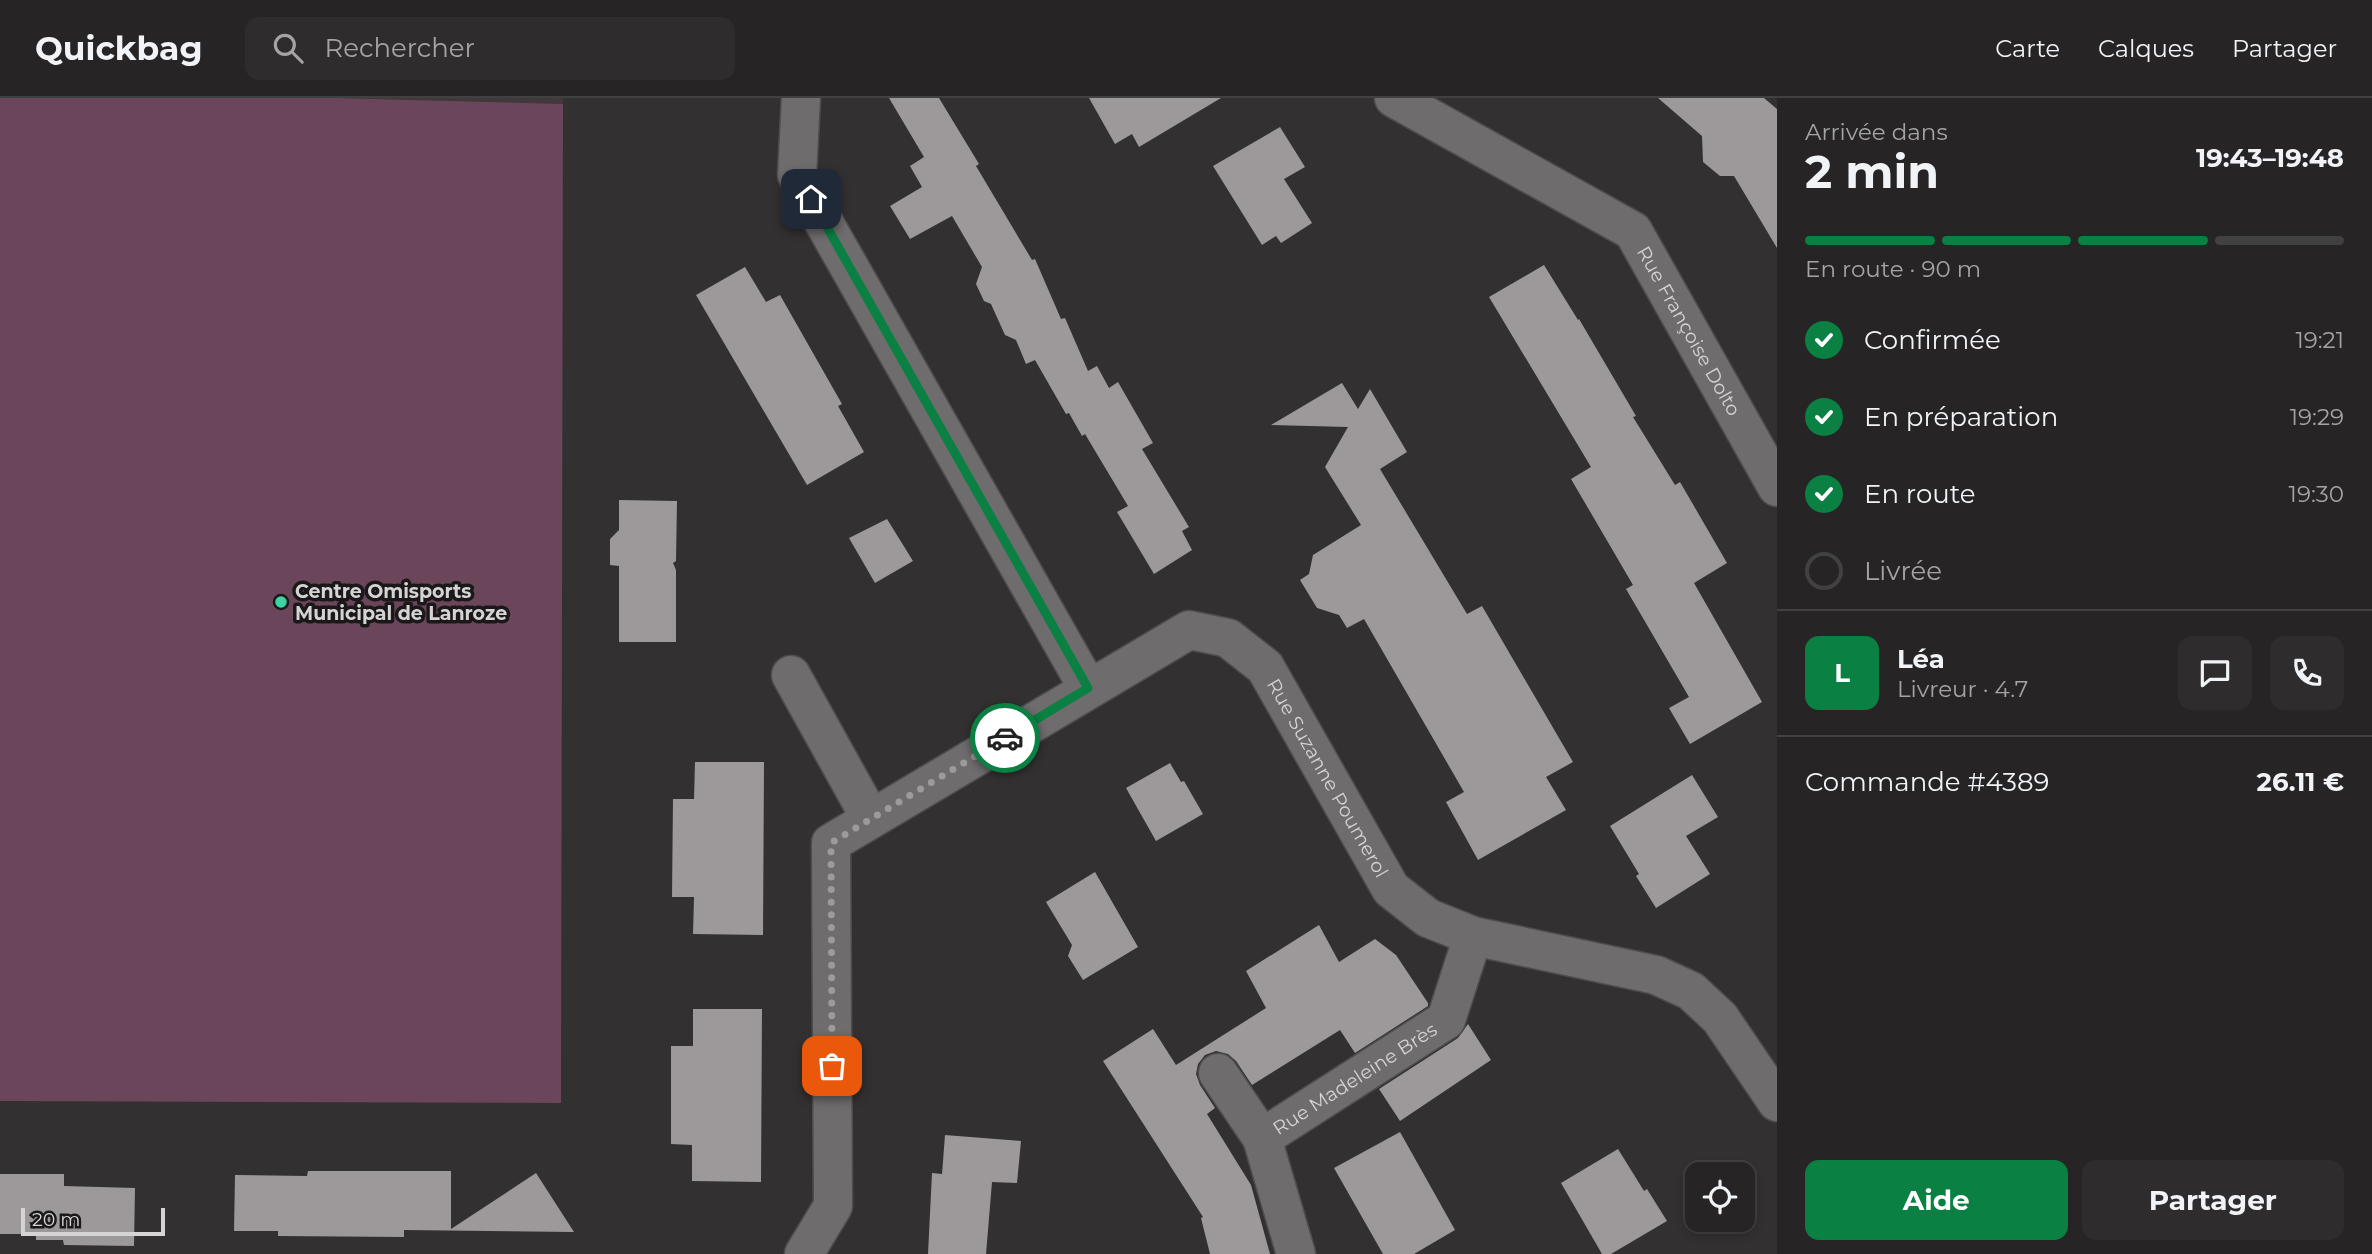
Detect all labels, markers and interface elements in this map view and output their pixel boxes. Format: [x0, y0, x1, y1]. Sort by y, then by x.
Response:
search box [245, 17, 735, 80]
text: Quickbag [35, 28, 203, 68]
icon: search [269, 29, 307, 67]
text: Rechercher [325, 32, 475, 64]
text: Carte [1995, 34, 2060, 63]
text: Calques [2098, 34, 2194, 63]
text: Partager [2232, 34, 2337, 63]
text: Arrivée dans [1805, 118, 1948, 146]
text: 19:43–19:48 [2196, 142, 2344, 174]
text: 2 min [1805, 143, 1939, 200]
pin [781, 169, 841, 229]
icon: home [792, 180, 830, 218]
street label: Rue Françoise Dolto [1632, 242, 1746, 420]
text: En route · 90 m [1805, 255, 1981, 283]
icon: check [1805, 321, 1843, 359]
text: Confirmée [1864, 324, 2001, 356]
text: 19:21 [2295, 326, 2344, 354]
icon: check [1805, 398, 1843, 436]
text: En préparation [1864, 401, 2058, 433]
text: 19:29 [2290, 403, 2344, 431]
icon: check [1805, 475, 1843, 513]
text: En route [1864, 478, 1975, 510]
text: 19:30 [2289, 480, 2344, 508]
text: Livrée [1864, 555, 1942, 587]
place label: Centre Omisports Municipal de Lanroze [295, 580, 507, 625]
marker: Centre Omisports Municipal de Lanroze [273, 594, 289, 610]
button: chat [2178, 636, 2252, 710]
button: phone [2270, 636, 2344, 710]
text: Léa [1897, 643, 1945, 675]
text: L [1834, 657, 1850, 689]
street label: Rue Suzanne Poumerol [1262, 674, 1393, 881]
text: Livreur · 4.7 [1897, 675, 2028, 703]
courier [970, 703, 1040, 773]
icon: car [986, 719, 1024, 757]
text: Commande #4389 [1805, 766, 2049, 798]
text: 26.11 € [2257, 766, 2344, 798]
street label: Rue Madeleine Brès [1268, 1018, 1441, 1140]
pin [802, 1036, 862, 1096]
icon: bag [813, 1047, 851, 1085]
button: Aide [1805, 1160, 2068, 1240]
button: Partager [2082, 1160, 2344, 1240]
map controls [1685, 1162, 1755, 1232]
button: locate [1685, 1162, 1755, 1232]
scale bar [21, 1205, 164, 1237]
text: 20 m [32, 1208, 80, 1231]

